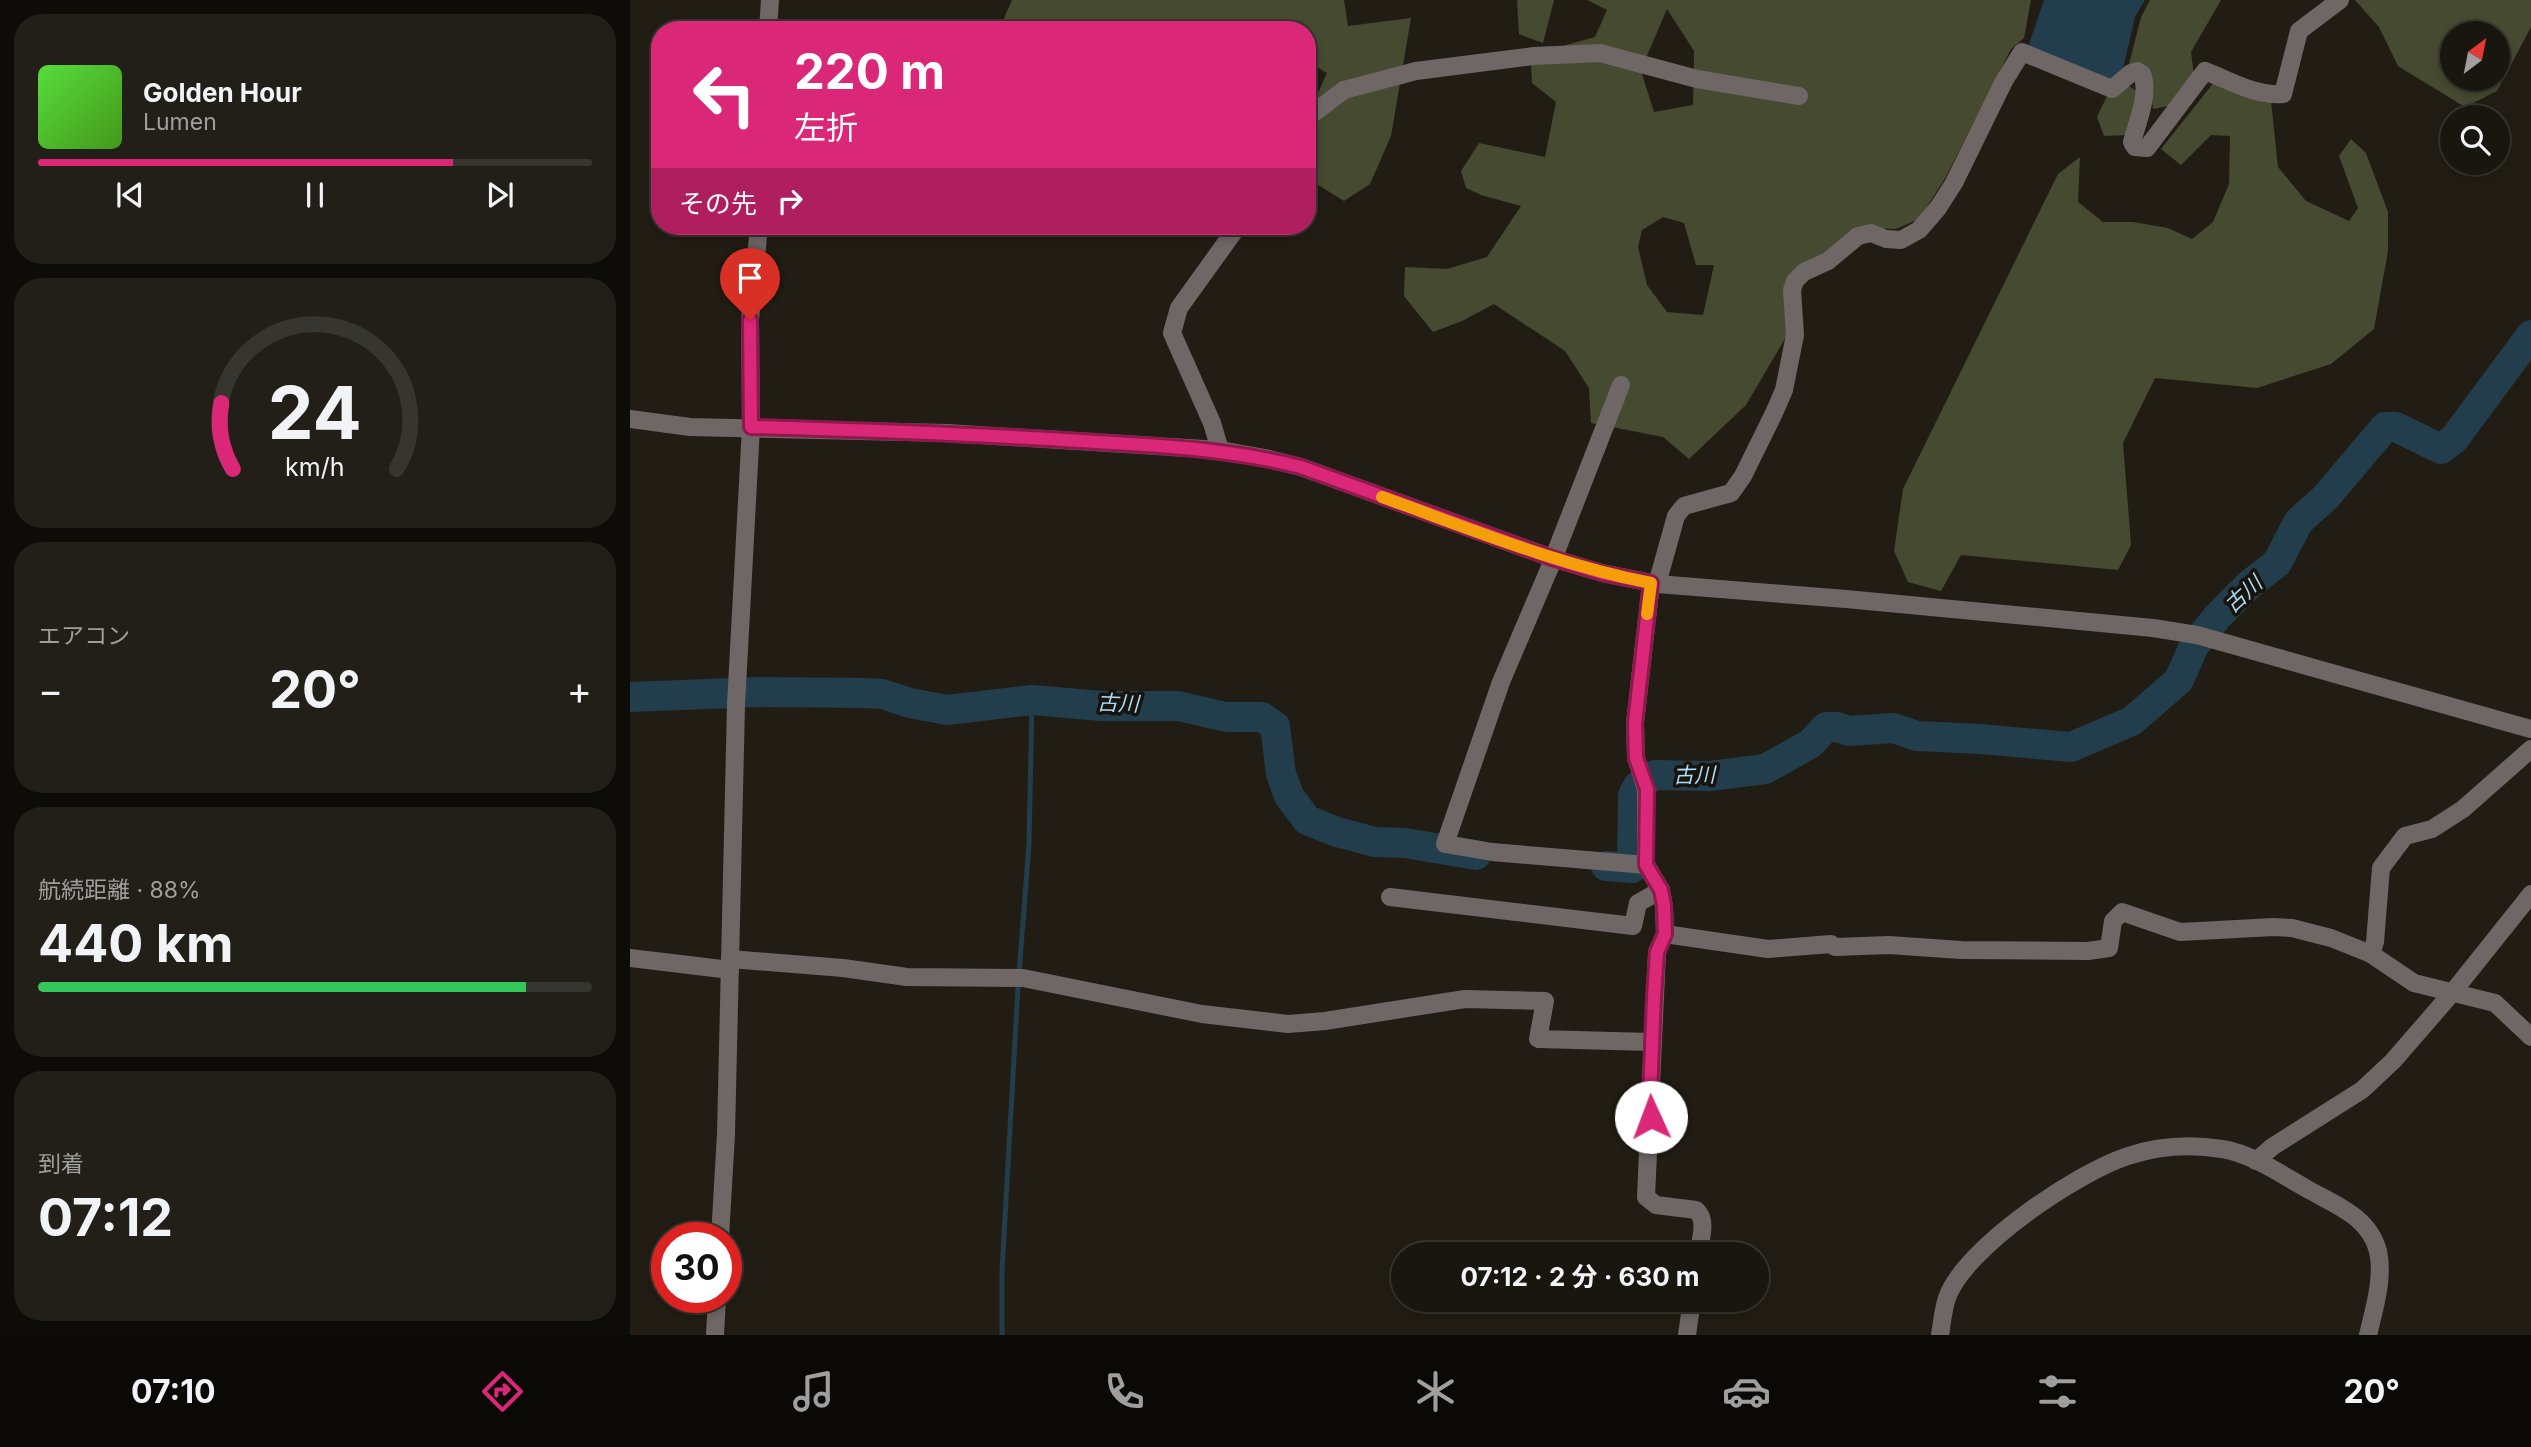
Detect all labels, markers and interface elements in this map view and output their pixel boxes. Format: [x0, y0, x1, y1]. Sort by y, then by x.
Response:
north arrow [2440, 21, 2510, 91]
map controls [2440, 21, 2510, 175]
text: 220 m [794, 42, 945, 101]
icon: left [679, 49, 770, 140]
text: Golden Hour [143, 77, 302, 108]
button: search [2440, 105, 2510, 175]
text: Lumen [143, 108, 217, 136]
text: 左折 [794, 108, 858, 147]
icon: previous [111, 176, 149, 214]
icon: pause [296, 176, 334, 214]
icon: next [481, 176, 519, 214]
icon: right [771, 182, 809, 220]
text: その先 [679, 188, 757, 219]
pin [720, 248, 780, 320]
icon: arrive [731, 259, 769, 297]
text: 24 [268, 369, 362, 458]
text: km/h [285, 452, 345, 482]
water label: 古川 [2219, 569, 2268, 617]
text: エアコン [38, 622, 130, 650]
text: 20° [269, 658, 361, 721]
text: − [38, 667, 63, 713]
text: + [567, 667, 592, 713]
water label: 古川 [1097, 690, 1141, 716]
water label: 古川 [1673, 762, 1717, 788]
text: 航続距離 · 88% [38, 876, 201, 904]
text: 440 km [38, 912, 233, 975]
position arrow [1614, 1080, 1688, 1154]
text: 到着 [38, 1150, 84, 1178]
text: 07:12 [38, 1186, 173, 1249]
speed limit sign: 30 [651, 1222, 742, 1313]
text: 07:12 · 2 分 · 630 m [1460, 1261, 1700, 1292]
icon: directions [478, 1367, 527, 1416]
icon: music [789, 1367, 838, 1416]
icon: phone [1100, 1367, 1149, 1416]
icon: climate [1411, 1367, 1460, 1416]
icon: car [1722, 1367, 1771, 1416]
icon: filters [2033, 1367, 2082, 1416]
text: 07:10 [131, 1372, 216, 1411]
text: 20° [2344, 1372, 2400, 1411]

